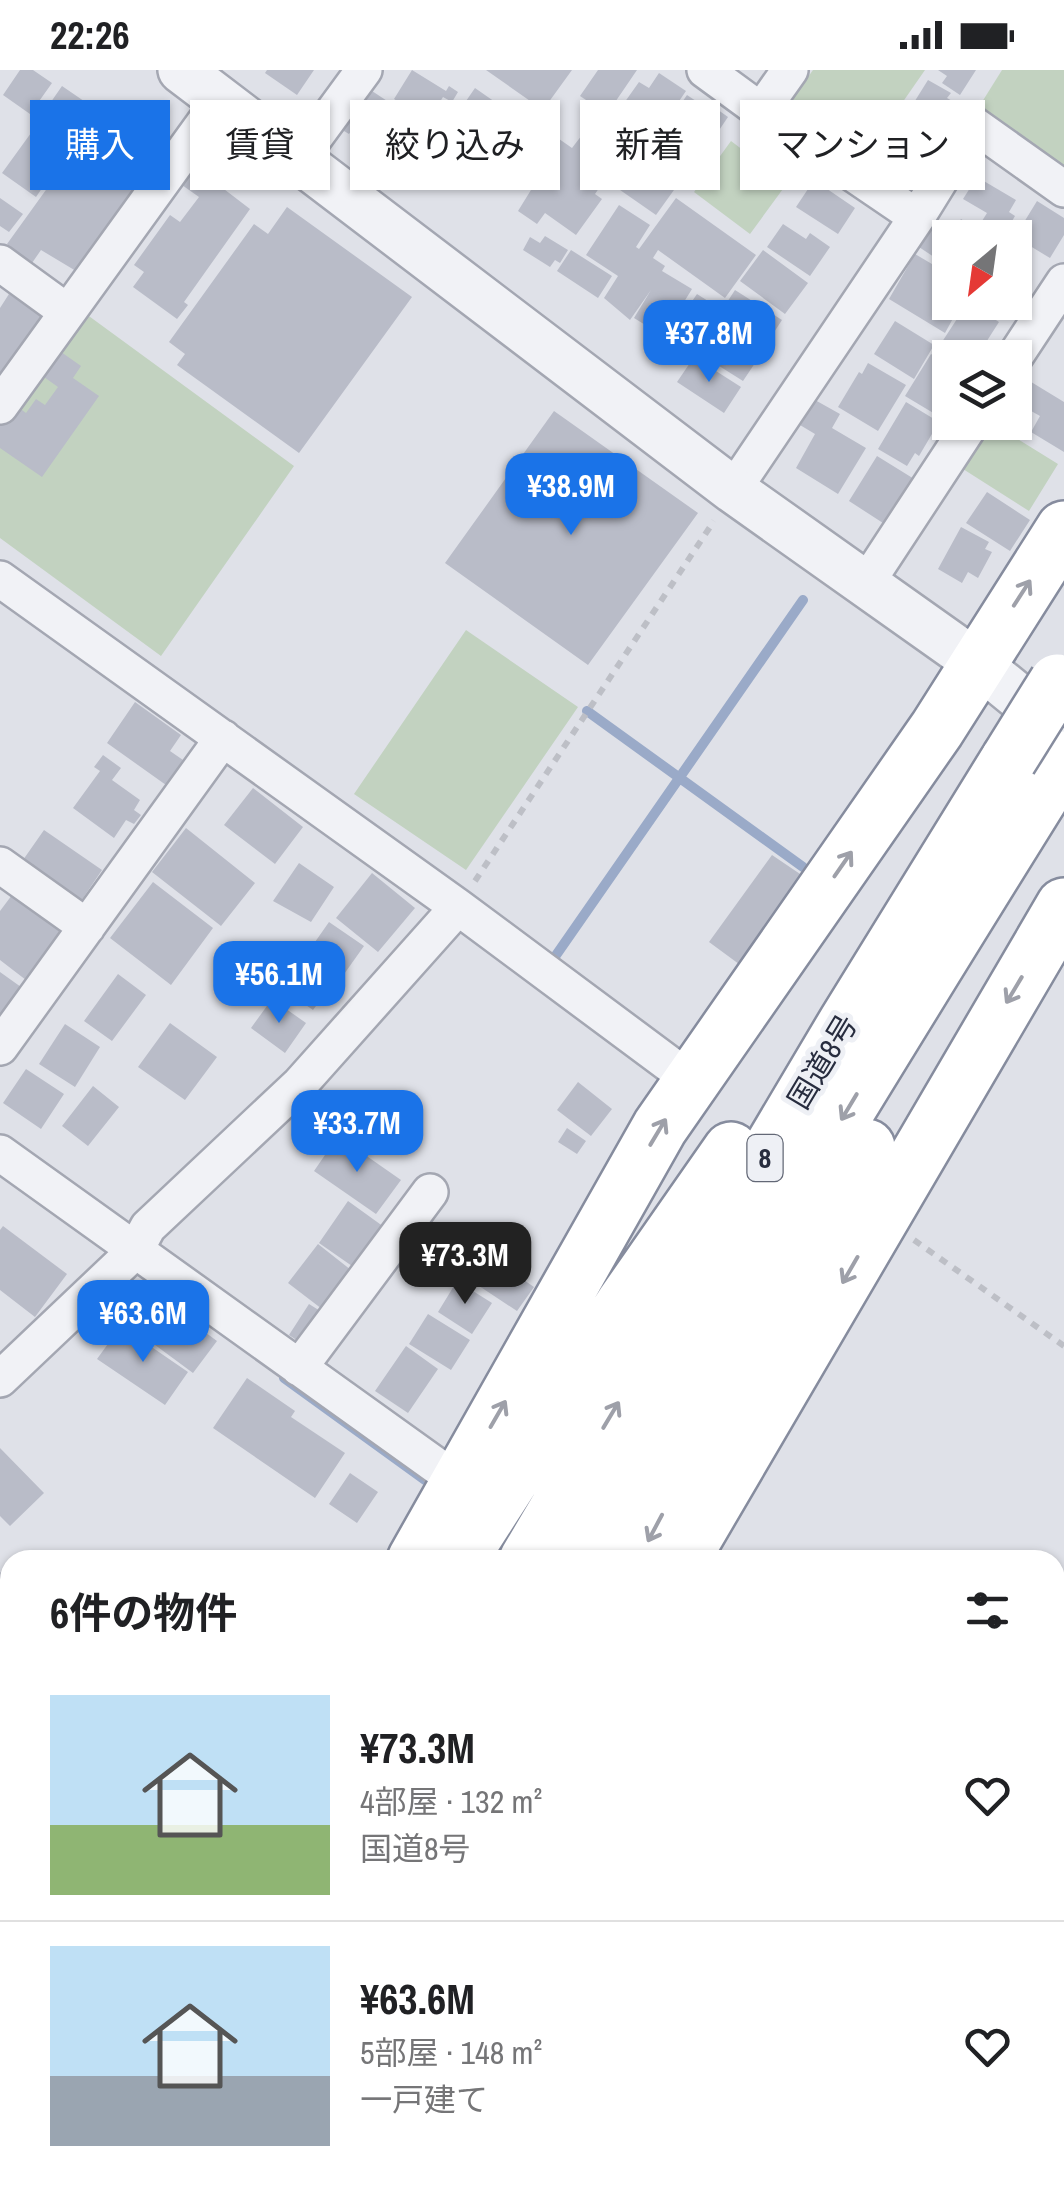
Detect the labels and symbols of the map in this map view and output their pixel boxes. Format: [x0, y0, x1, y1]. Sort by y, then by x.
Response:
north arrow [932, 220, 1032, 320]
pin: ¥37.8M [628, 300, 790, 385]
pin: ¥38.9M [490, 453, 652, 538]
one-way arrow [1011, 580, 1032, 608]
one-way arrow [832, 851, 853, 879]
pin: ¥56.1M [198, 941, 360, 1026]
one-way arrow [1004, 975, 1024, 1004]
street label: 国道8号 [778, 1007, 866, 1116]
pin: ¥33.7M [276, 1090, 438, 1175]
one-way arrow [839, 1092, 859, 1121]
one-way arrow [648, 1118, 668, 1147]
road number: 8 [748, 1135, 782, 1181]
pin: ¥73.3M [384, 1222, 546, 1307]
one-way arrow [840, 1256, 860, 1284]
pin: ¥63.6M [62, 1280, 224, 1365]
one-way arrow [488, 1400, 508, 1429]
one-way arrow [601, 1401, 621, 1430]
one-way arrow [645, 1513, 664, 1543]

